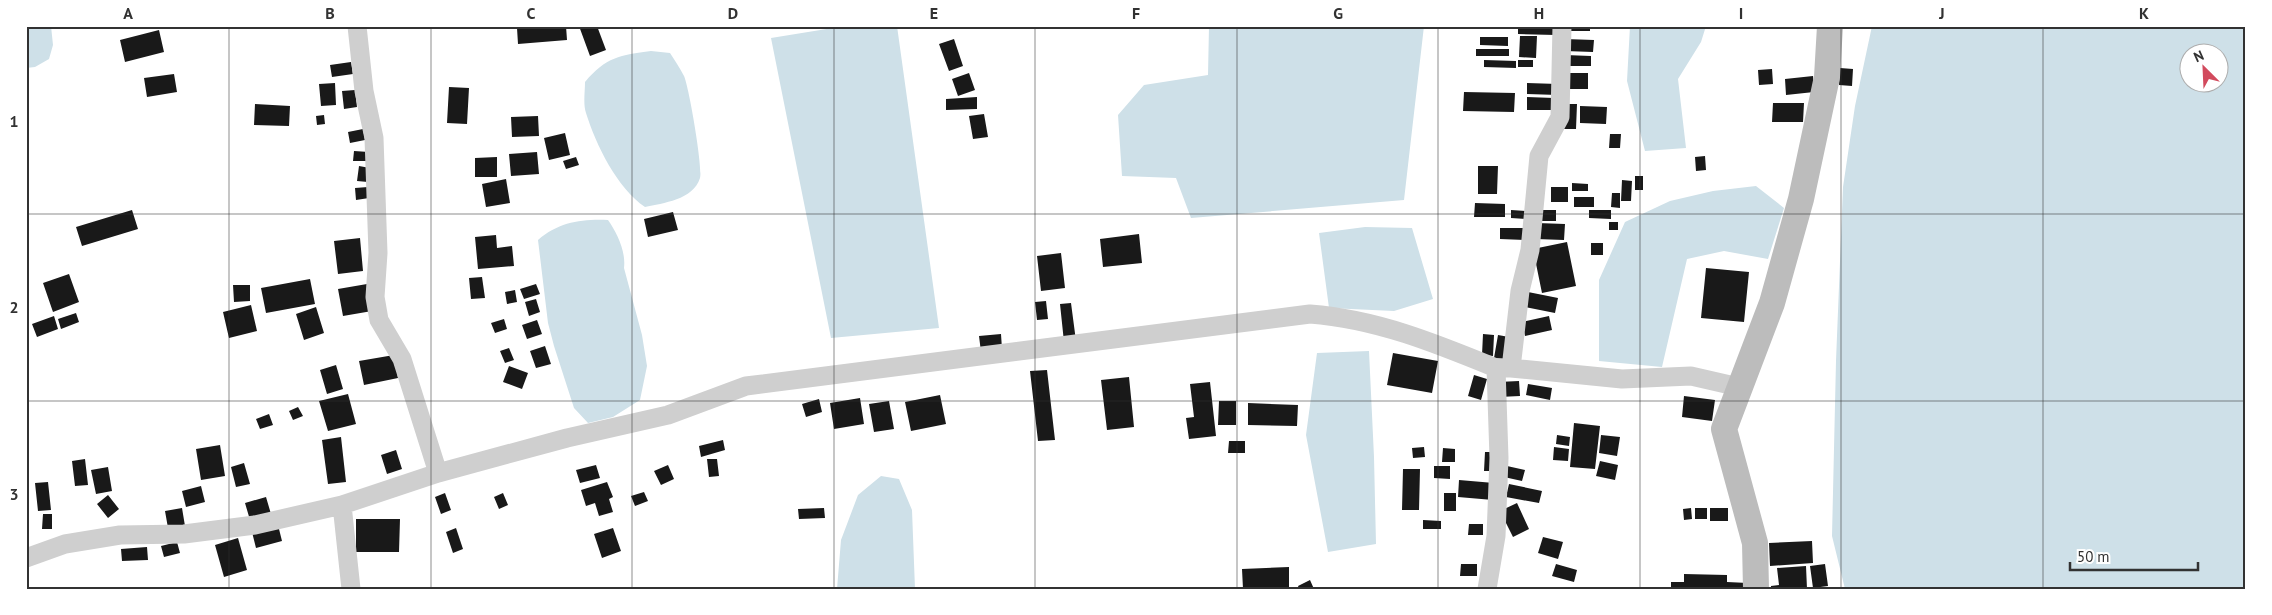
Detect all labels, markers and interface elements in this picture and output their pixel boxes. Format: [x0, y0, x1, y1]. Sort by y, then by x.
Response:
text: A [123, 3, 133, 23]
text: B [325, 3, 335, 23]
text: C [527, 3, 536, 23]
text: D [728, 3, 738, 23]
text: E [930, 3, 938, 23]
text: F [1132, 3, 1140, 23]
text: G [1333, 3, 1343, 23]
text: H [1534, 3, 1544, 23]
text: I [1739, 3, 1743, 23]
text: J [1938, 3, 1945, 23]
text: K [2139, 3, 2149, 23]
north arrow [2180, 42, 2230, 92]
text: N [2191, 46, 2207, 66]
text: 1 [9, 111, 19, 131]
text: 2 [9, 297, 19, 317]
text: 3 [9, 484, 19, 504]
scale bar [2070, 540, 2197, 572]
text: 50 m [2077, 547, 2110, 566]

